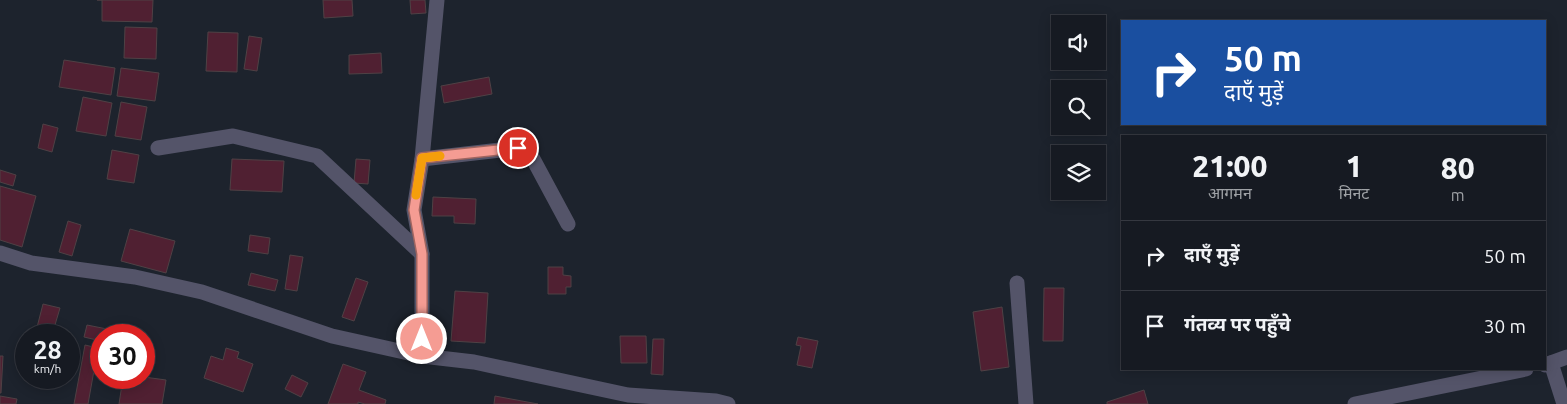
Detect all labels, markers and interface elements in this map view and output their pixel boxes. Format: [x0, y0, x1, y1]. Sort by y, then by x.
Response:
map controls [1051, 15, 1106, 200]
button: sound [1051, 15, 1106, 70]
text: 50 m [1224, 38, 1302, 78]
icon: right [1141, 40, 1206, 105]
text: दाएँ मुड़ें [1224, 79, 1284, 104]
button: search [1051, 80, 1106, 135]
pin [497, 127, 539, 169]
icon: arrive [504, 134, 532, 162]
button: layers [1051, 145, 1106, 200]
text: 21:00 [1192, 149, 1267, 183]
text: 1 [1346, 149, 1363, 183]
text: 80 [1441, 151, 1475, 185]
text: आगमन [1208, 184, 1252, 202]
text: मिनट [1339, 184, 1369, 202]
text: m [1451, 186, 1465, 204]
icon: right [1141, 242, 1169, 270]
text: दाएँ मुड़ें [1184, 243, 1240, 265]
text: 50 m [1484, 245, 1526, 267]
position arrow [395, 312, 447, 364]
icon: arrive [1141, 312, 1169, 340]
text: गंतव्य पर पहुँचे [1184, 313, 1291, 335]
text: 30 m [1484, 315, 1526, 337]
speed limit sign: 30 [90, 324, 155, 389]
text: 28 [33, 336, 62, 364]
text: km/h [34, 362, 61, 375]

